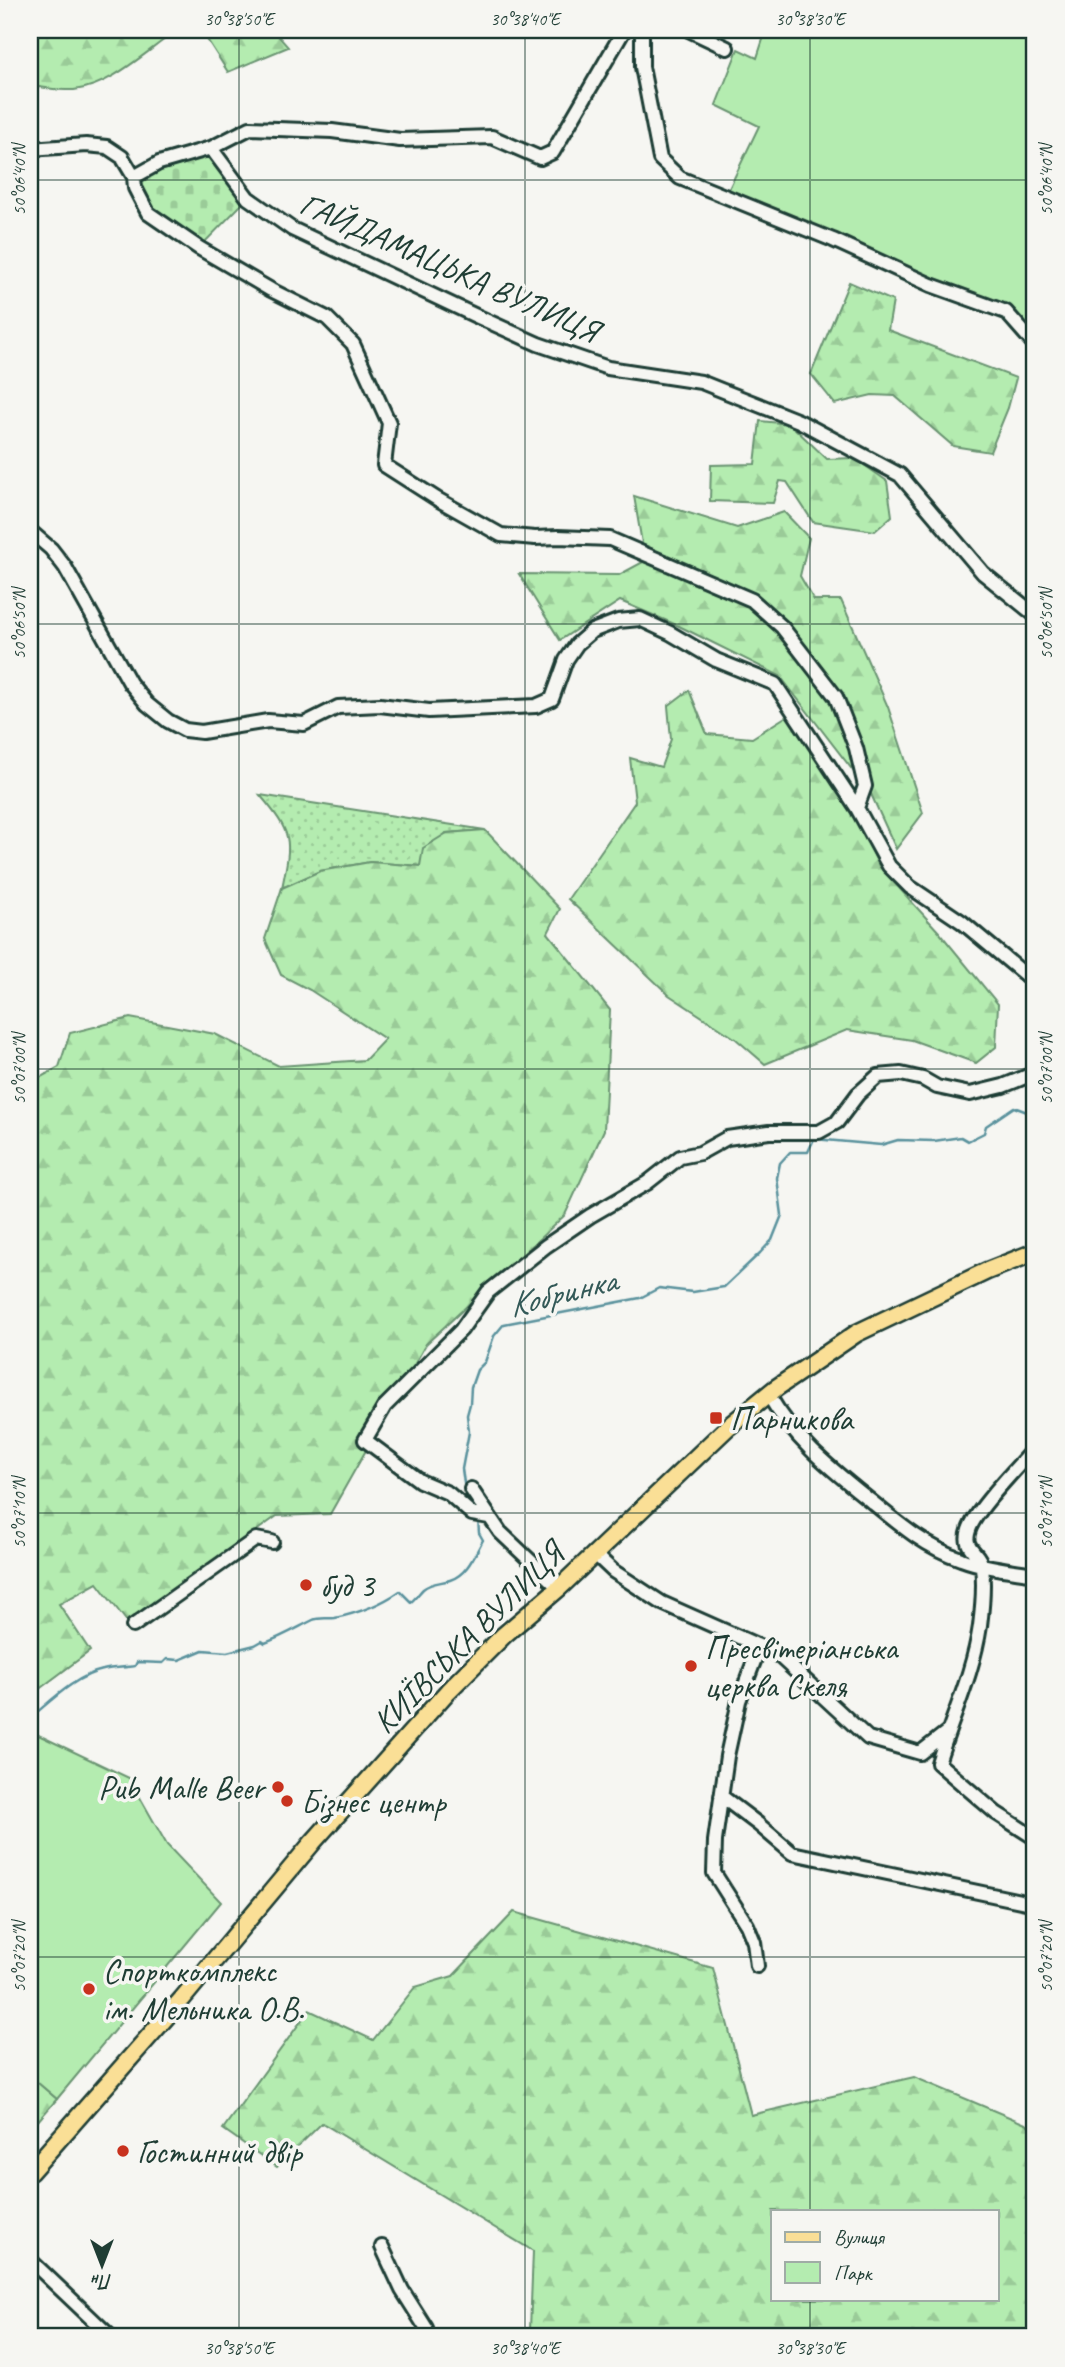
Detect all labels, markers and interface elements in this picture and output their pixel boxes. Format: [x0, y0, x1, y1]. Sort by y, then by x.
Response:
text: 30°38'50"E [204, 8, 276, 30]
text: 30°38'40"E [490, 8, 562, 30]
text: 30°38'30"E [775, 8, 847, 30]
text: 50°06'40"N [8, 141, 30, 215]
text: 50°06'40"N [1035, 141, 1057, 215]
street label: ГАЙДАМАЦЬКА ВУЛИЦЯ [294, 182, 609, 353]
text: 50°06'50"N [8, 585, 30, 659]
text: 50°06'50"N [1035, 585, 1057, 659]
text: 50°07'00"N [8, 1030, 30, 1104]
text: 50°07'00"N [1035, 1030, 1057, 1104]
water label: Кобринка [504, 1257, 624, 1328]
place label: Парникова [730, 1398, 855, 1440]
marker: Парникова [708, 1410, 724, 1426]
text: 50°07'10"N [8, 1474, 30, 1548]
text: 50°07'10"N [1035, 1474, 1057, 1548]
street label: КИЇВСЬКА ВУЛИЦЯ [363, 1530, 576, 1742]
place label: буд 3 [320, 1565, 376, 1607]
marker: буд 3 [298, 1577, 314, 1593]
place label: Пресвітеріанська церква Скеля [705, 1627, 899, 1707]
marker: Пресвітеріанська церква Скеля [683, 1658, 699, 1674]
place label: Pub Malle Beer [98, 1767, 267, 1809]
marker: Pub Malle Beer [270, 1779, 286, 1795]
place label: Бізнес центр [301, 1781, 447, 1823]
marker: Бізнес центр [279, 1793, 295, 1809]
text: 50°07'20"N [8, 1918, 30, 1992]
text: 50°07'20"N [1035, 1918, 1057, 1992]
place label: Спорткомплекс ім. Мельника О.В. [103, 1950, 304, 2030]
marker: Спорткомплекс ім. Мельника О.В. [81, 1981, 97, 1997]
place label: Гостинний двір [137, 2131, 303, 2173]
marker: Гостинний двір [115, 2143, 131, 2159]
legend [771, 2210, 998, 2300]
text: Вулиця [834, 2224, 885, 2250]
north arrow [66, 2230, 136, 2300]
text: Парк [834, 2260, 874, 2286]
text: Пн [90, 2269, 112, 2293]
text: 30°38'50"E [204, 2337, 276, 2359]
text: 30°38'40"E [490, 2337, 562, 2359]
text: 30°38'30"E [775, 2337, 847, 2359]

